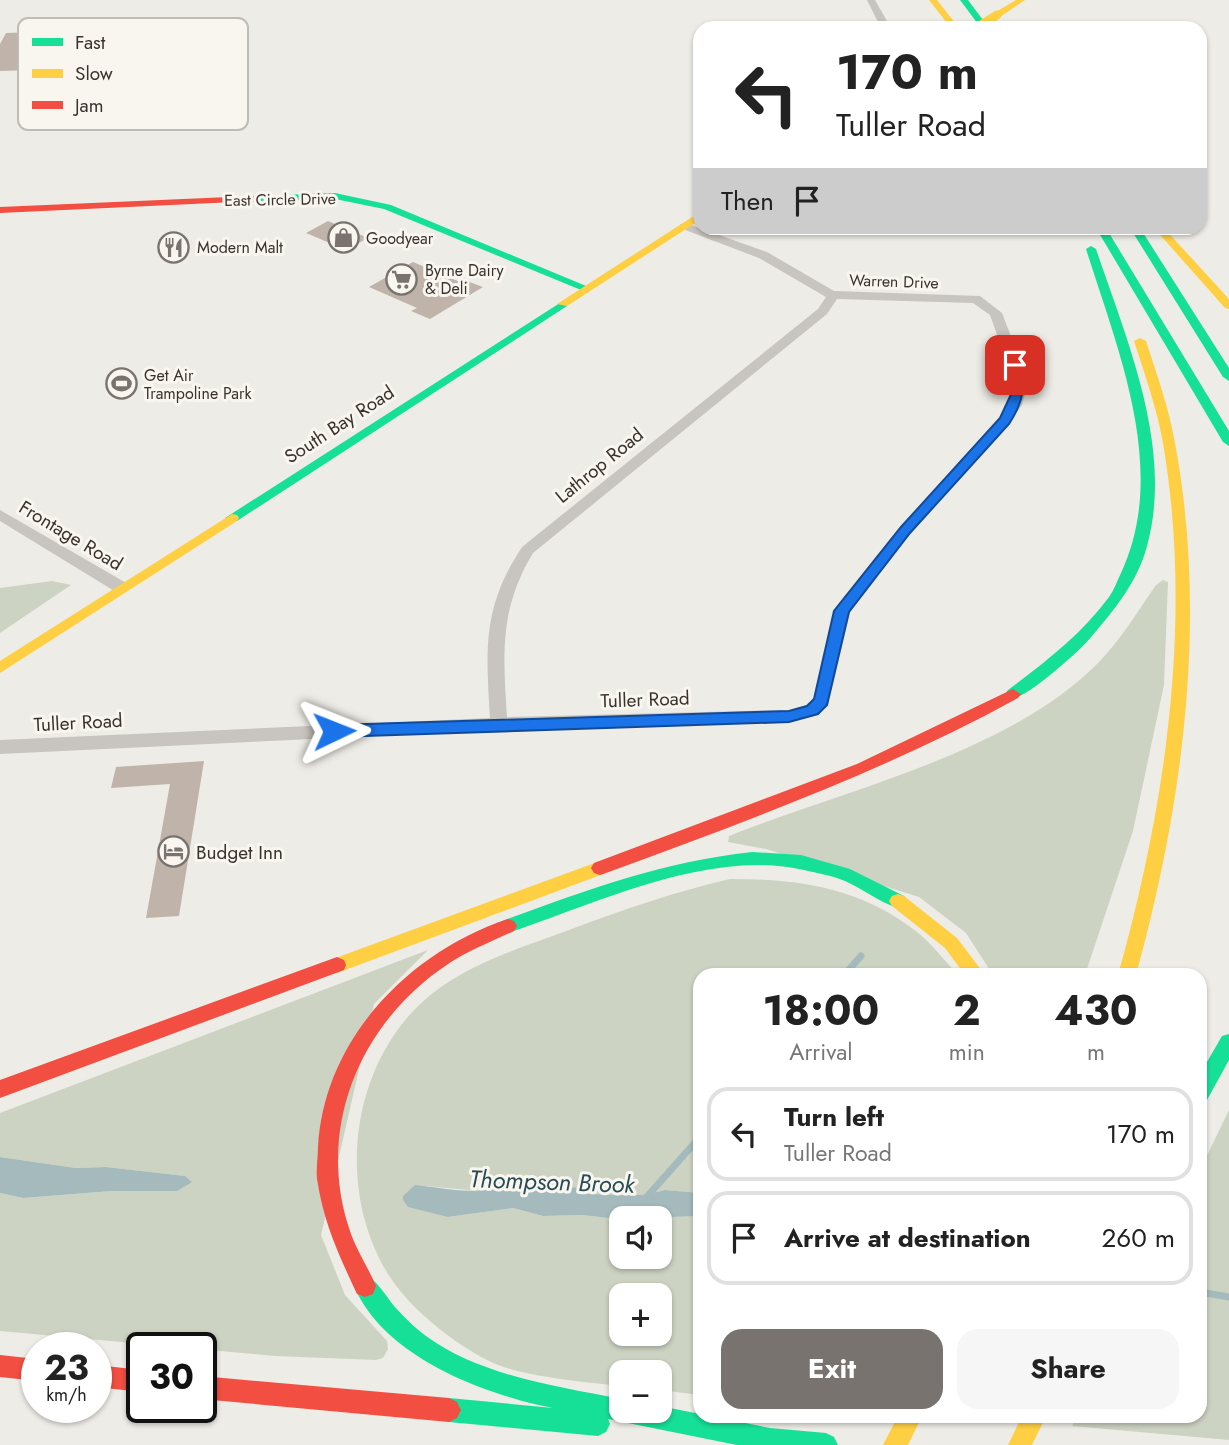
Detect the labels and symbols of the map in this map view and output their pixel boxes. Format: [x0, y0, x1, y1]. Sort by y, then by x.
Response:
legend [18, 18, 248, 130]
text: Fast [75, 29, 106, 56]
text: Slow [75, 60, 113, 87]
text: Jam [72, 92, 104, 119]
street label: East Circle Drive [224, 187, 336, 212]
shop icon: Goodyear [326, 221, 360, 255]
place label: Goodyear [366, 227, 434, 250]
restaurant icon: Modern Malt [157, 230, 191, 264]
place label: Modern Malt [197, 236, 283, 259]
place label: Byrne Dairy & Deli [425, 259, 505, 300]
supermarket icon: Byrne Dairy & Deli [385, 262, 419, 296]
street label: Warren Drive [849, 268, 939, 295]
pin [985, 335, 1045, 395]
place label: Get Air Trampoline Park [144, 364, 252, 405]
sports icon: Get Air Trampoline Park [104, 367, 138, 401]
street label: South Bay Road [279, 379, 399, 470]
street label: Lathrop Road [549, 421, 649, 509]
street label: Frontage Road [14, 494, 128, 577]
street label: Tuller Road [600, 684, 690, 715]
position arrow [297, 694, 371, 768]
street label: Tuller Road [33, 707, 123, 738]
hotel icon: Budget Inn [156, 835, 190, 869]
place label: Budget Inn [196, 839, 283, 866]
water label: Thompson Brook [469, 1161, 637, 1202]
speed limit sign: 30 [126, 1332, 217, 1423]

